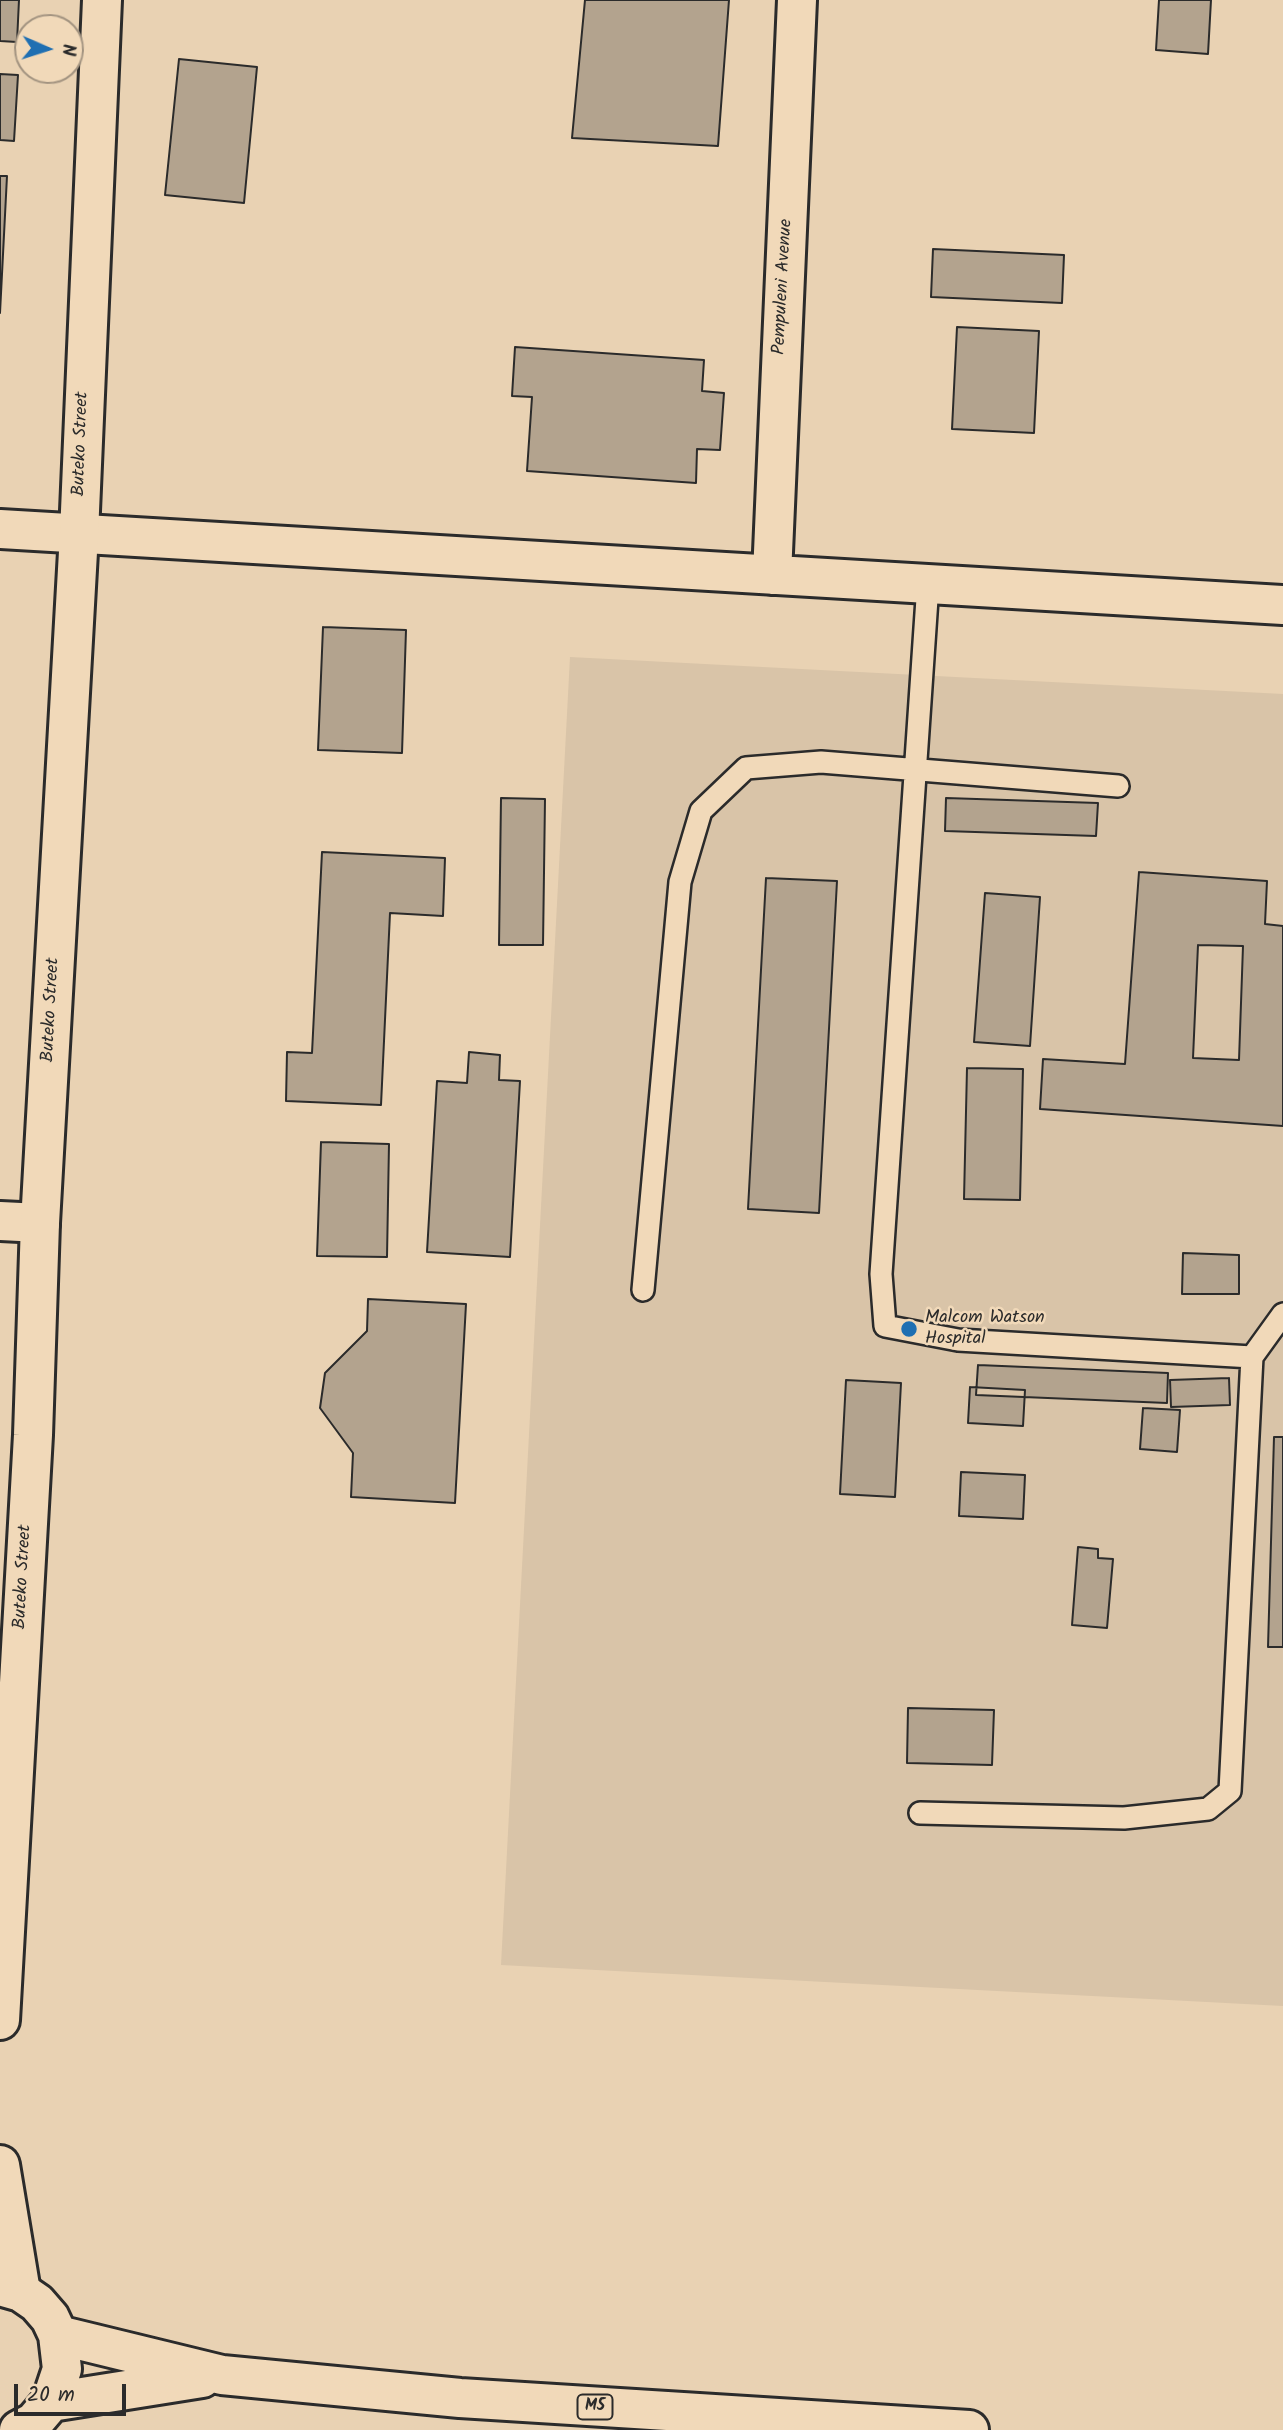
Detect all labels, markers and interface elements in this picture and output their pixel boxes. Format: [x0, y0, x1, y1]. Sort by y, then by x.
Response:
north arrow [14, 14, 84, 84]
text: N [53, 43, 83, 57]
street label: Pempuleni Avenue [770, 218, 798, 356]
street label: Buteko Street [69, 391, 95, 497]
street label: Buteko Street [38, 957, 66, 1063]
place label: Malcom Watson Hospital [925, 1308, 1045, 1350]
marker: Malcom Watson Hospital [899, 1319, 919, 1339]
street label: Buteko Street [10, 1524, 38, 1630]
scale bar [18, 2370, 130, 2414]
text: 20 m [27, 2379, 75, 2412]
road number: M5 [578, 2394, 612, 2420]

